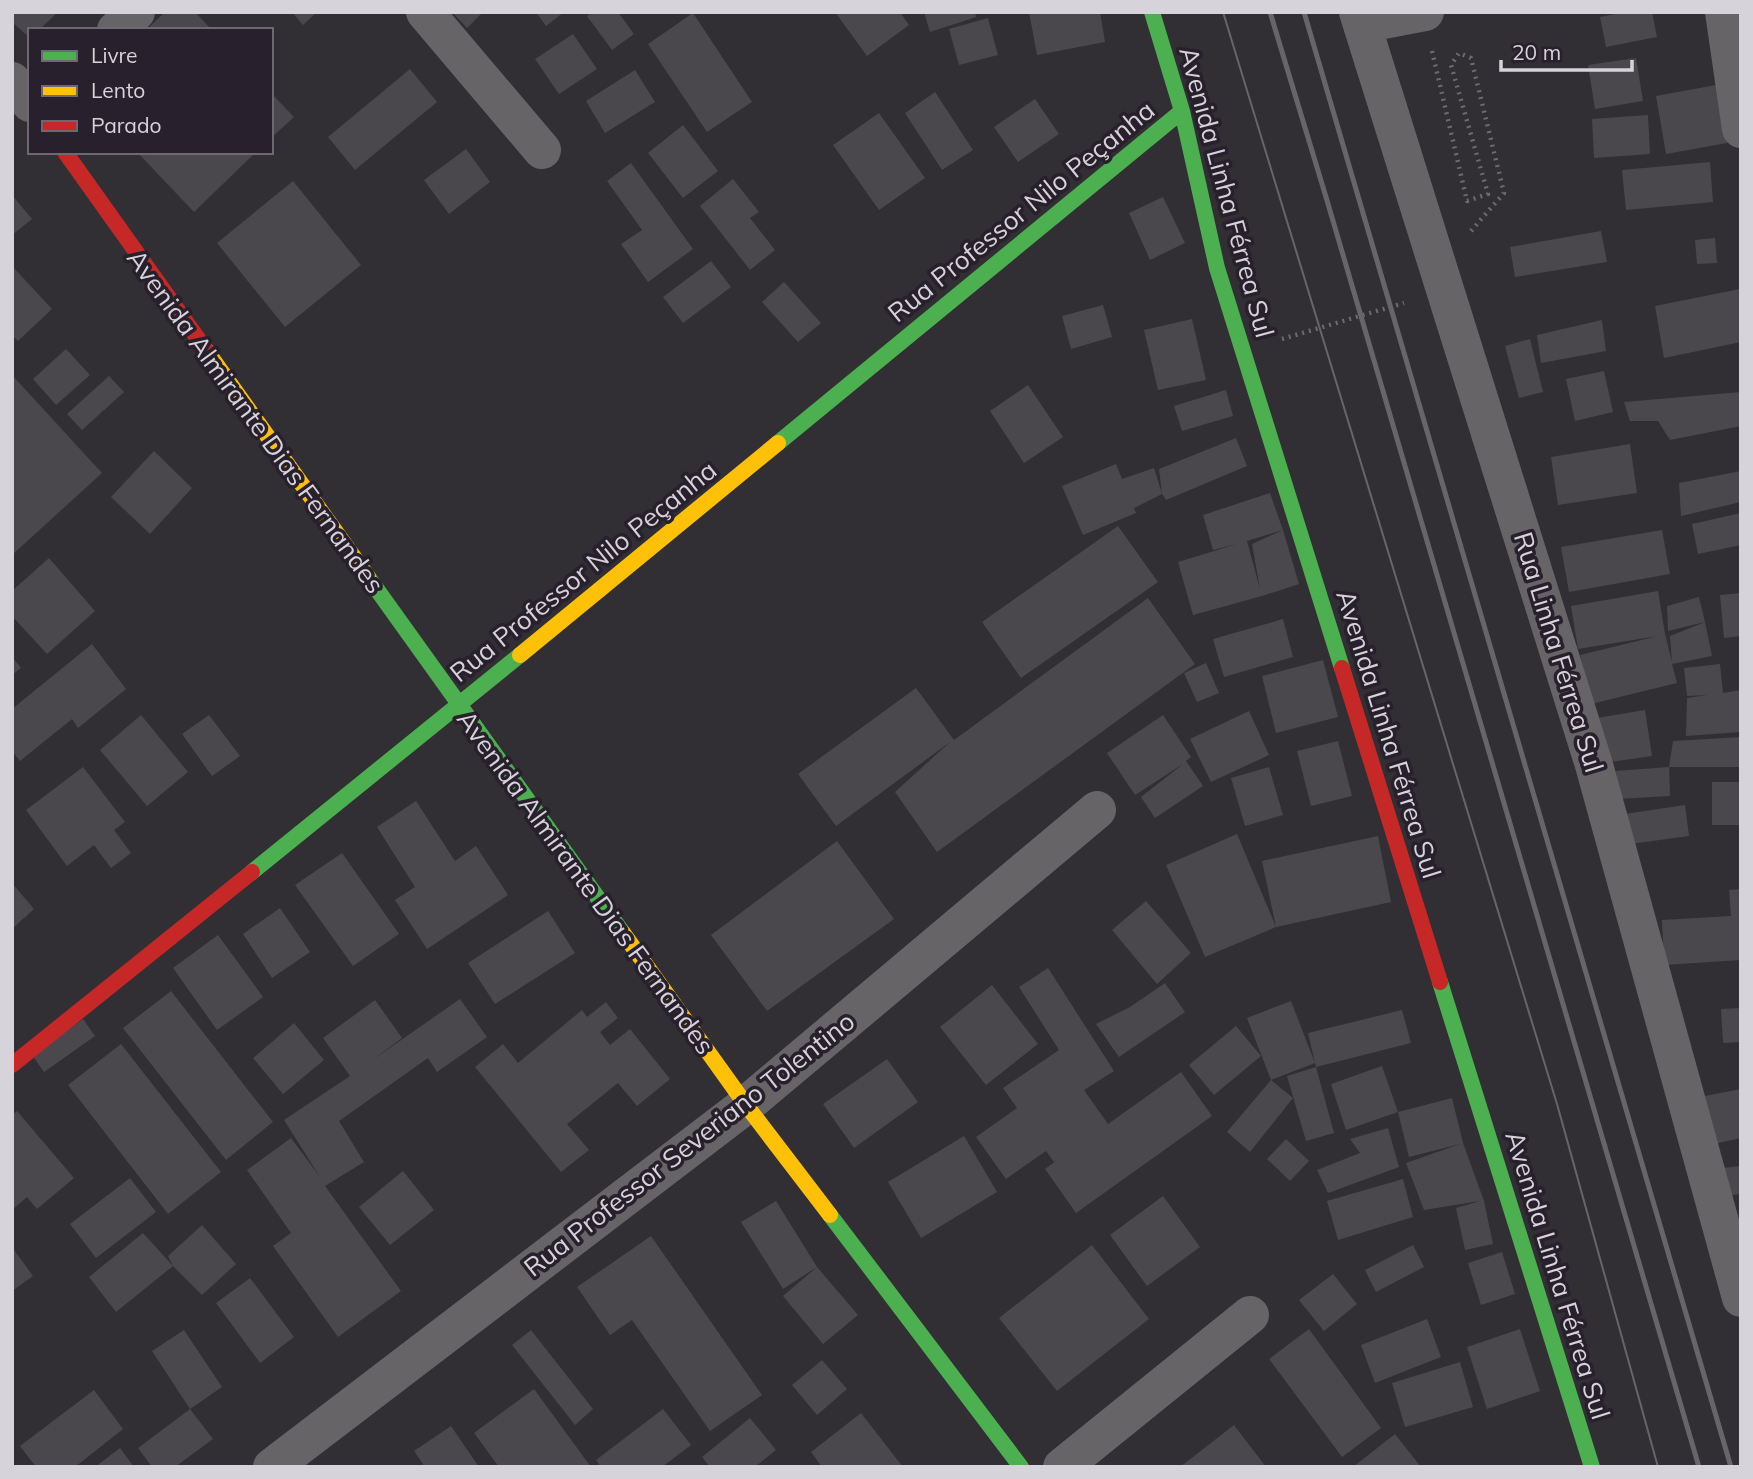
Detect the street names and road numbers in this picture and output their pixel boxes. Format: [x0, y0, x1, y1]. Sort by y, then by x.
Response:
street label: Avenida Linha Férrea Sul [1172, 43, 1282, 341]
street label: Rua Professor Nilo Peçanha [881, 93, 1161, 329]
street label: Avenida Almirante Dias Fernandes [120, 243, 392, 599]
street label: Rua Professor Nilo Peçanha [443, 453, 723, 689]
street label: Rua Linha Férrea Sul [1507, 528, 1611, 776]
street label: Avenida Linha Férrea Sul [1329, 586, 1449, 882]
street label: Avenida Almirante Dias Fernandes [450, 704, 722, 1060]
street label: Rua Professor Severiano Tolentino [517, 1004, 861, 1284]
street label: Avenida Linha Férrea Sul [1498, 1127, 1618, 1423]

